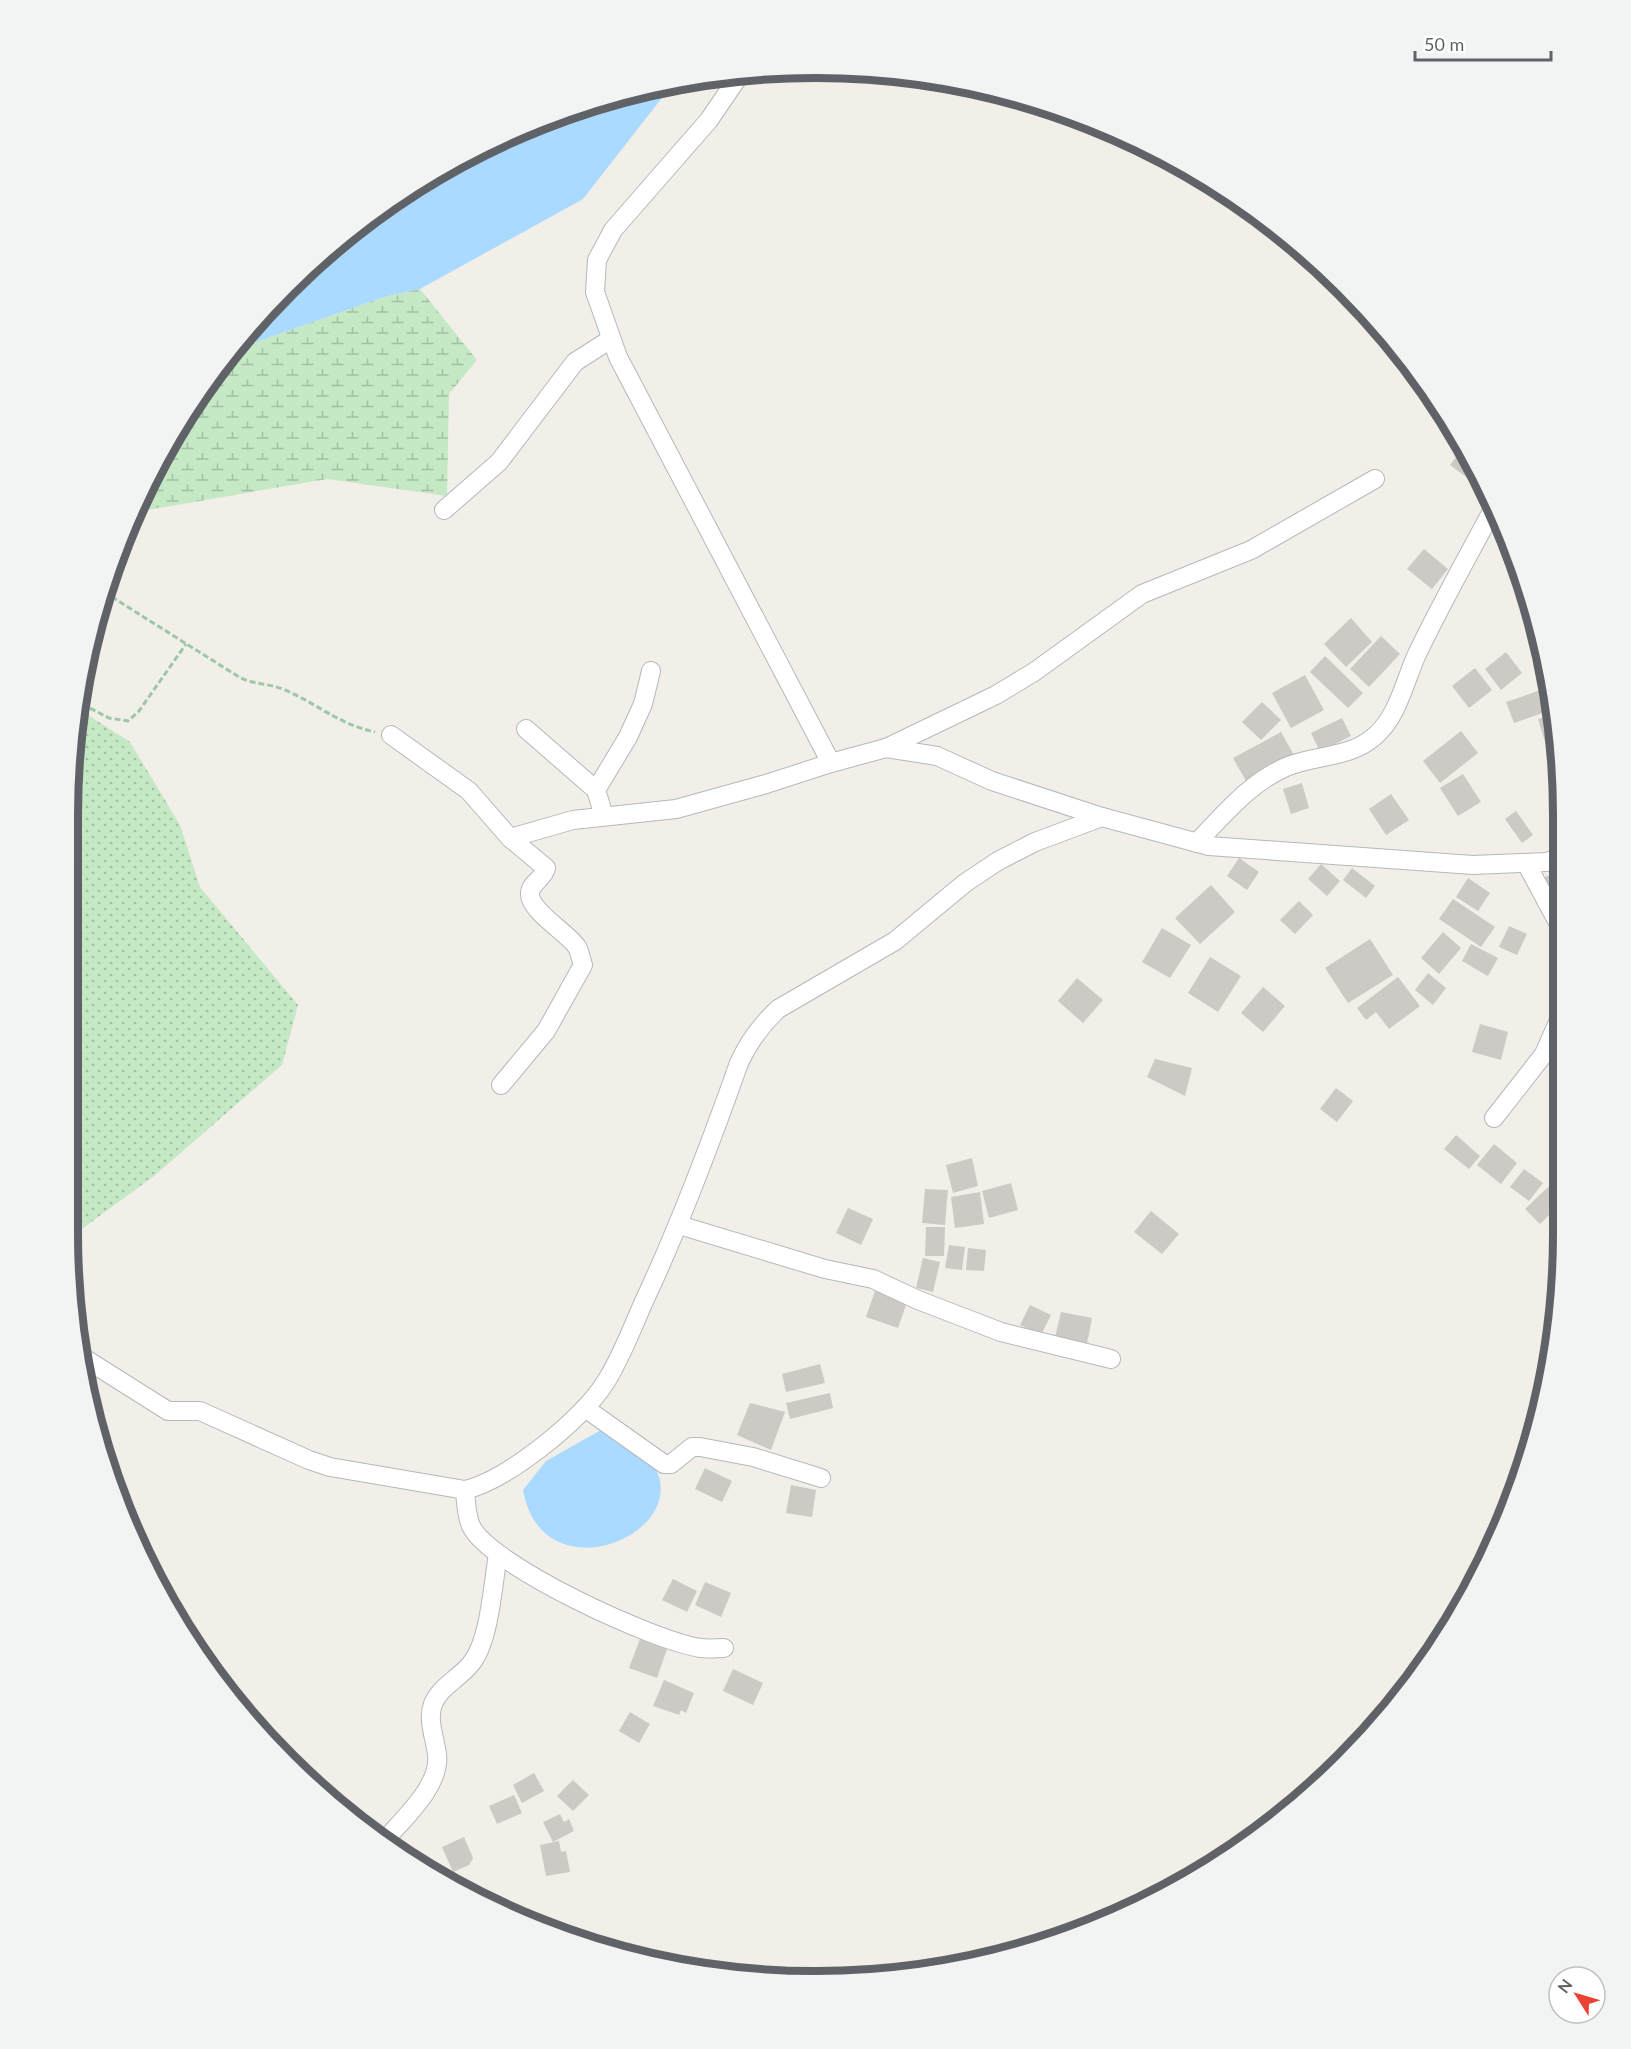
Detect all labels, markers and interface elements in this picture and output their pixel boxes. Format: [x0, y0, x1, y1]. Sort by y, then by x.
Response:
scale bar [1415, 24, 1552, 62]
text: 50 m [1424, 33, 1464, 55]
north arrow [1547, 1965, 1607, 2025]
text: N [1553, 1975, 1576, 1996]

